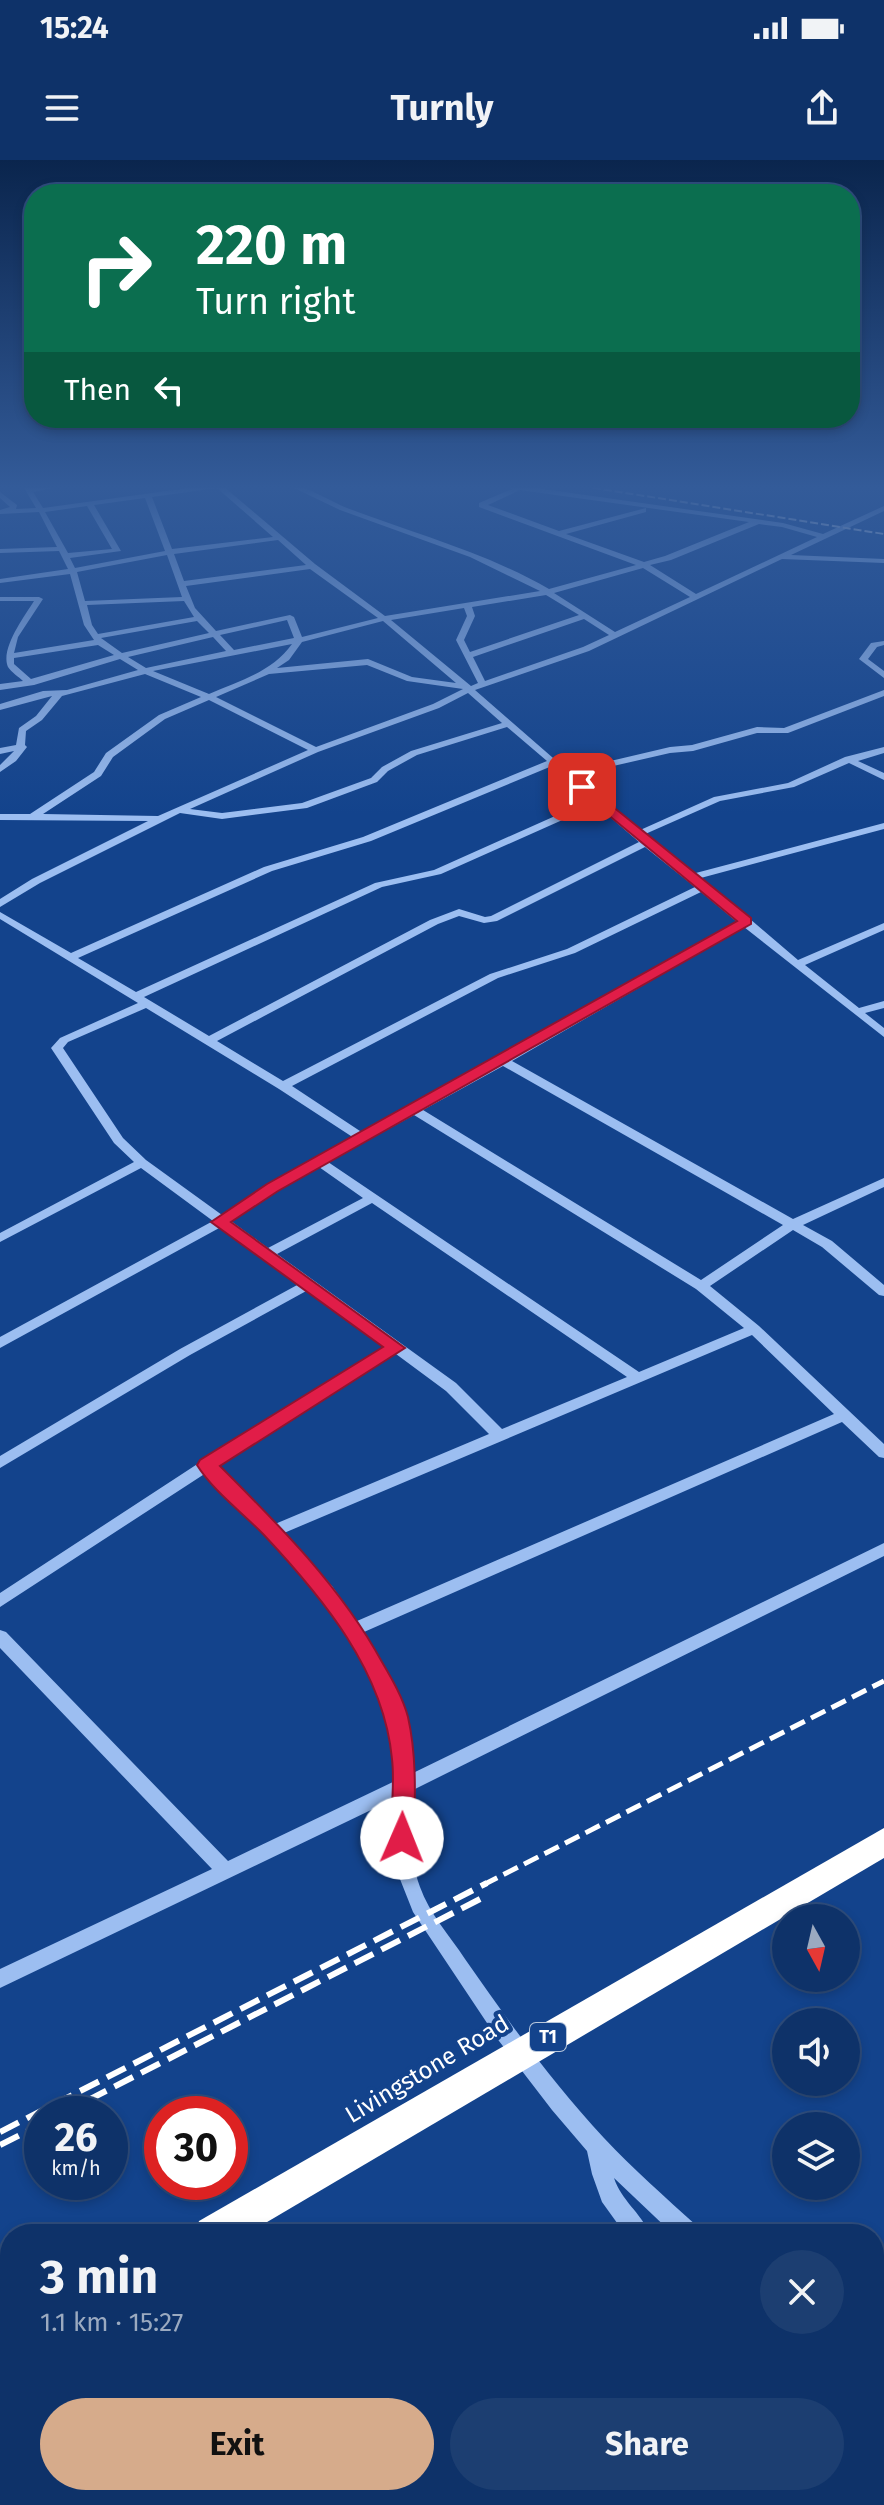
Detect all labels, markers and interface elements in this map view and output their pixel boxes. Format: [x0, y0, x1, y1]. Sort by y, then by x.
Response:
text: 15:24 [40, 10, 109, 46]
icon: menu [40, 86, 84, 130]
text: Turnly [391, 86, 493, 130]
icon: share [800, 86, 844, 130]
text: 220 m [196, 212, 347, 279]
icon: right [64, 216, 168, 320]
text: Turn right [196, 280, 356, 324]
icon: left [147, 368, 191, 412]
text: Then [64, 372, 131, 408]
pin [548, 753, 616, 821]
icon: arrive [560, 765, 604, 809]
position arrow [360, 1796, 444, 1880]
north arrow [772, 1904, 860, 1992]
map controls [772, 1904, 860, 2200]
button: sound [772, 2008, 860, 2096]
street label: Livingstone Road [340, 2009, 514, 2129]
road number: T1 [530, 2023, 566, 2051]
speed limit sign: 30 [144, 2096, 248, 2200]
button: layers [772, 2112, 860, 2200]
text: 26 [54, 2114, 98, 2162]
text: km/h [51, 2156, 101, 2180]
text: 3 min [40, 2248, 158, 2306]
button: close [760, 2250, 844, 2334]
text: 1.1 km · 15:27 [40, 2307, 183, 2338]
button: Exit [40, 2398, 434, 2490]
button: Share [450, 2398, 844, 2490]

